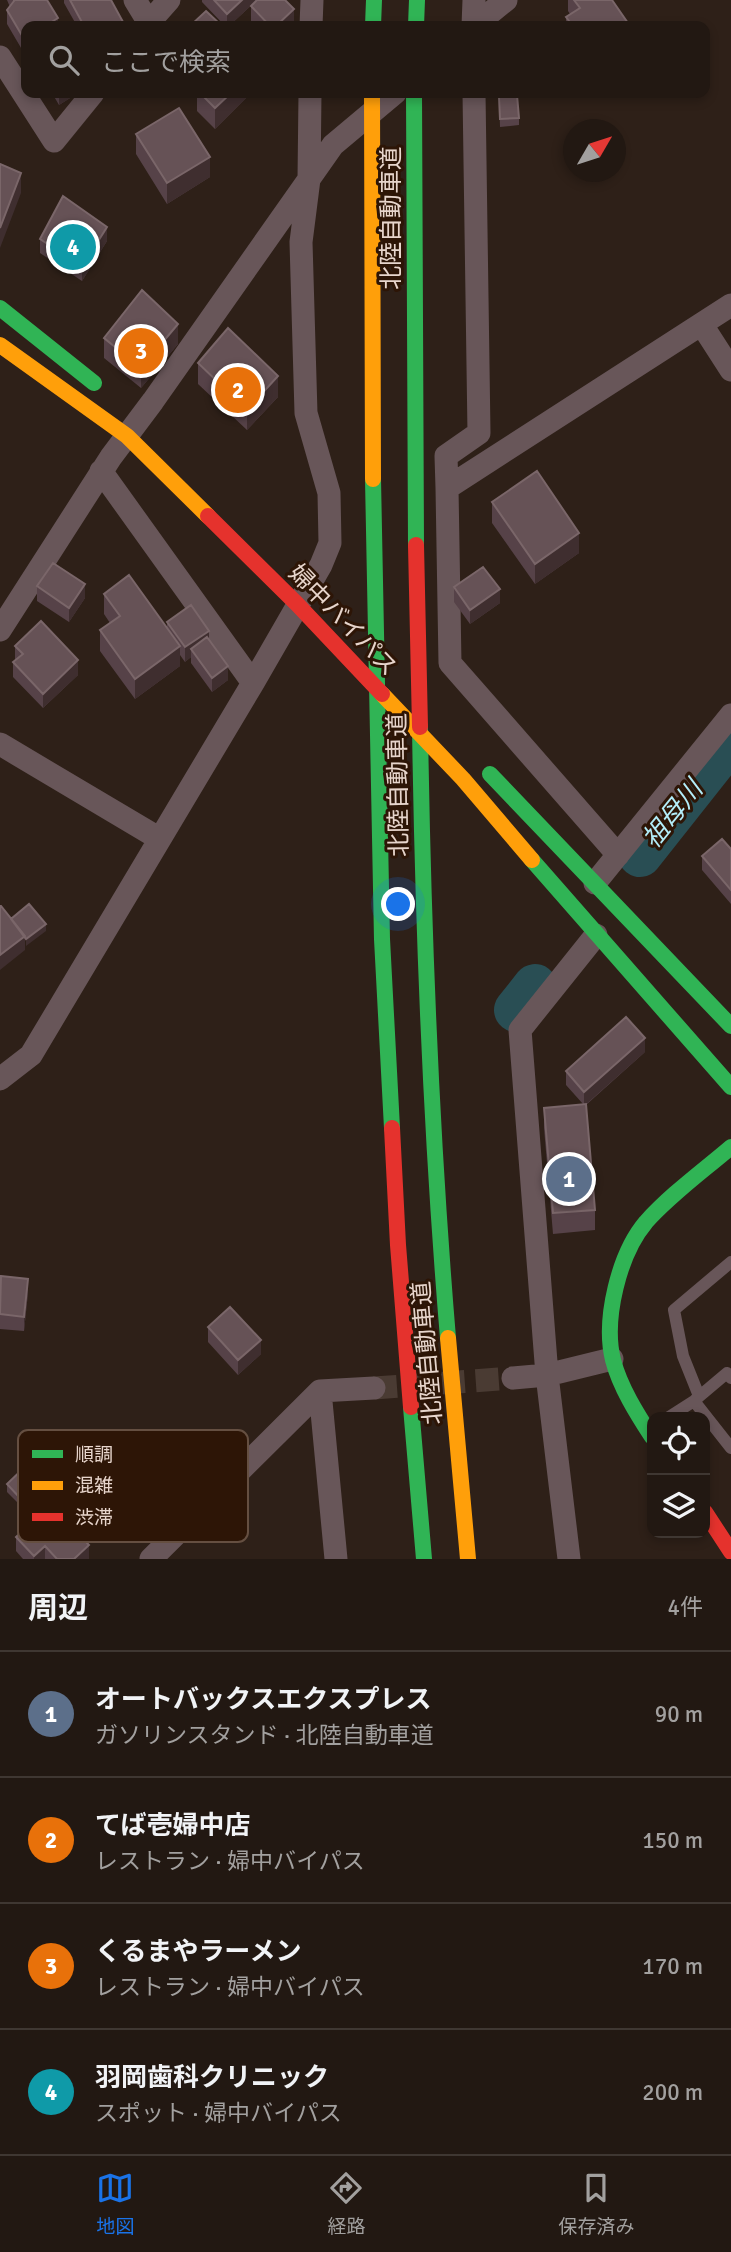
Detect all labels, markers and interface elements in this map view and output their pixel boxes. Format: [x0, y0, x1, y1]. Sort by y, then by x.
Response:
search box [21, 21, 710, 98]
icon: search [45, 41, 83, 79]
text: ここで検索 [101, 47, 231, 79]
north arrow [563, 119, 626, 182]
street label: 北陸自動車道 [376, 146, 406, 290]
pin: 4 [50, 221, 96, 273]
pin: 3 [118, 325, 164, 377]
pin: 2 [215, 364, 261, 416]
street label: 婦中バイパス [282, 558, 404, 682]
street label: 北陸自動車道 [382, 713, 414, 857]
water label: 祖母川 [636, 772, 712, 855]
your location [381, 887, 415, 921]
pin: 1 [546, 1153, 592, 1205]
street label: 北陸自動車道 [406, 1280, 448, 1426]
map controls [647, 1412, 710, 1538]
button: locate [647, 1412, 710, 1475]
legend [18, 1430, 248, 1542]
text: 順調 [75, 1443, 113, 1467]
text: 混雑 [75, 1474, 113, 1498]
button: layers [647, 1475, 710, 1538]
text: 渋滞 [75, 1506, 113, 1530]
text: 周辺 [28, 1590, 88, 1627]
text: 4件 [668, 1593, 703, 1622]
text: オートバックスエクスプレス [95, 1684, 431, 1716]
text: 1 [45, 1700, 57, 1729]
text: 90 m [655, 1700, 703, 1729]
text: ガソリンスタンド · 北陸自動車道 [95, 1721, 434, 1750]
text: てば壱婦中店 [95, 1810, 250, 1842]
text: 2 [45, 1826, 57, 1855]
text: 150 m [642, 1826, 703, 1855]
text: レストラン · 婦中バイパス [95, 1847, 365, 1876]
text: くるまやラーメン [95, 1936, 301, 1968]
text: 3 [45, 1952, 57, 1981]
text: 170 m [642, 1952, 703, 1981]
text: レストラン · 婦中バイパス [95, 1973, 365, 2002]
text: 羽岡歯科クリニック [95, 2062, 329, 2094]
text: 4 [45, 2078, 57, 2107]
text: 200 m [642, 2078, 703, 2107]
text: スポット · 婦中バイパス [95, 2099, 342, 2128]
tab: 地図 [96, 2169, 135, 2239]
tab: 経路 [327, 2169, 366, 2239]
tab: 保存済み [558, 2169, 635, 2239]

